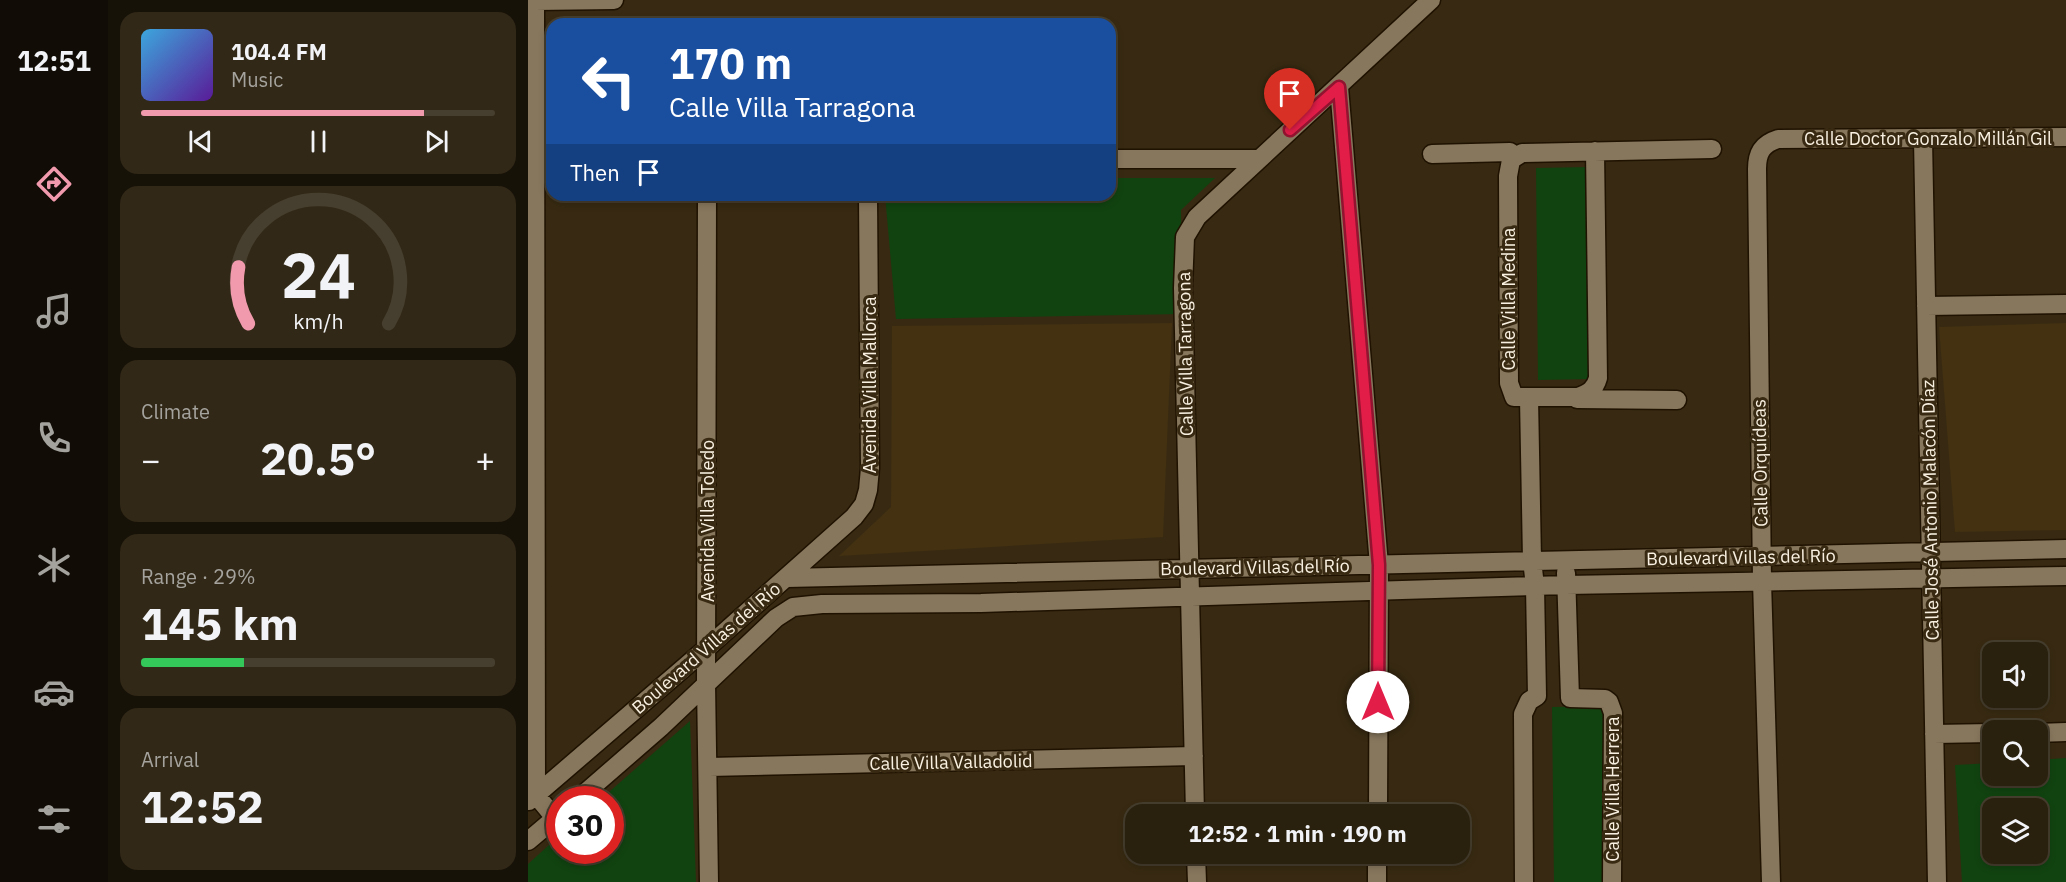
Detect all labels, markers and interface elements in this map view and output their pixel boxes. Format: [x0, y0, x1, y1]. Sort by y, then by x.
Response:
text: 170 m [669, 36, 792, 91]
text: 104.4 FM [231, 37, 327, 66]
icon: left [570, 42, 648, 120]
text: 12:51 [17, 43, 91, 78]
text: Music [231, 66, 283, 93]
pin [1264, 68, 1315, 130]
icon: arrive [1273, 77, 1306, 110]
text: Calle Villa Tarragona [669, 89, 916, 124]
icon: previous [184, 125, 217, 158]
icon: pause [302, 125, 335, 158]
icon: next [420, 125, 453, 158]
street label: Calle Doctor Gonzalo Millán Gil [1804, 127, 2052, 150]
icon: arrive [632, 156, 665, 189]
text: Then [570, 158, 620, 187]
icon: directions [33, 163, 75, 205]
street label: Calle Villa Medina [1497, 227, 1520, 370]
text: 24 [281, 234, 355, 315]
street label: Calle Villa Tarragona [1172, 271, 1198, 436]
icon: music [33, 290, 75, 332]
street label: Avenida Villa Mallorca [858, 296, 881, 474]
text: km/h [293, 307, 343, 335]
street label: Calle José Antonio Malacón Díaz [1916, 379, 1944, 641]
text: Climate [141, 398, 210, 425]
street label: Calle Orquídeas [1747, 399, 1773, 527]
icon: phone [33, 417, 75, 459]
text: 20.5° [260, 429, 376, 487]
text: − [141, 438, 161, 481]
text: + [475, 438, 495, 481]
street label: Avenida Villa Toledo [696, 440, 719, 602]
icon: climate [33, 544, 75, 586]
street label: Boulevard Villas del Río [1646, 544, 1836, 570]
street label: Boulevard Villas del Río [1160, 554, 1350, 580]
text: Range · 29% [141, 563, 256, 590]
street label: Boulevard Villas del Río [627, 577, 785, 719]
text: 145 km [141, 594, 299, 652]
map controls [1982, 642, 2048, 864]
button: sound [1982, 642, 2048, 708]
position arrow [1346, 670, 1410, 734]
icon: car [33, 671, 75, 713]
street label: Calle Villa Herrera [1601, 716, 1624, 862]
button: search [1982, 720, 2048, 786]
text: Arrival [141, 746, 199, 773]
street label: Calle Villa Valladolid [869, 749, 1033, 775]
text: 12:52 [141, 777, 264, 835]
speed limit sign: 30 [546, 786, 624, 864]
icon: filters [33, 798, 75, 840]
button: layers [1982, 798, 2048, 864]
text: 12:52 · 1 min · 190 m [1188, 819, 1407, 848]

